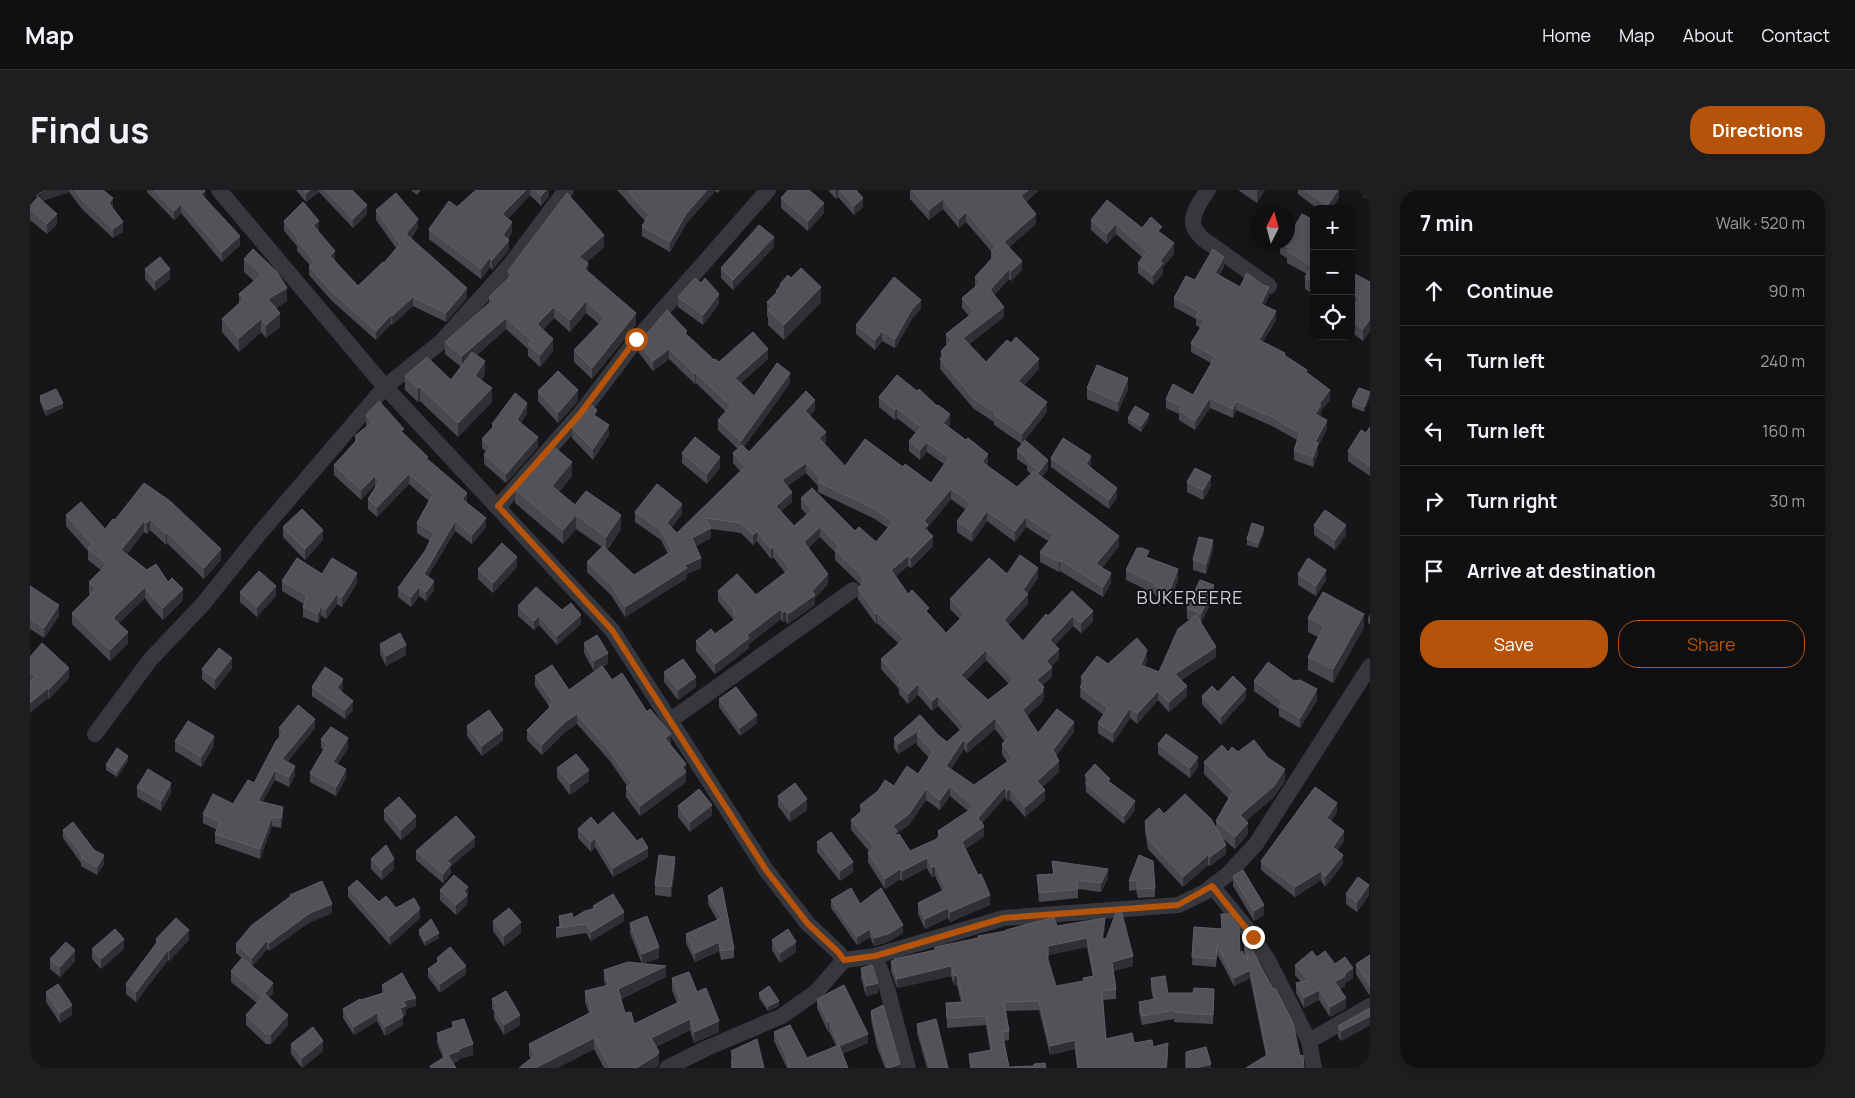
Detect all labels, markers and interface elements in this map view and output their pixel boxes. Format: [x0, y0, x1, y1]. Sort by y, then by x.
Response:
text: Map [25, 18, 74, 51]
text: Home [1542, 23, 1591, 47]
text: Map [1619, 23, 1655, 47]
text: About [1683, 23, 1733, 47]
text: Contact [1761, 23, 1830, 47]
text: Find us [30, 106, 149, 154]
button: Directions [1690, 106, 1825, 154]
north arrow [1250, 205, 1295, 250]
map controls [1310, 205, 1355, 340]
button: + [1310, 205, 1355, 250]
text: 7 min [1420, 209, 1473, 237]
text: Walk · 520 m [1716, 212, 1805, 234]
button: − [1310, 250, 1355, 295]
icon: ahead [1420, 277, 1448, 305]
text: Continue [1467, 278, 1553, 304]
text: 90 m [1769, 280, 1805, 302]
button: locate [1310, 295, 1355, 340]
route start [625, 328, 648, 351]
icon: left [1420, 347, 1448, 375]
text: Turn left [1467, 348, 1545, 374]
text: 240 m [1760, 350, 1805, 372]
icon: left [1420, 417, 1448, 445]
text: Turn left [1467, 418, 1545, 444]
text: 160 m [1762, 420, 1805, 442]
icon: right [1420, 487, 1448, 515]
text: Turn right [1467, 488, 1557, 514]
text: 30 m [1770, 490, 1805, 512]
icon: arrive [1420, 557, 1448, 585]
text: Arrive at destination [1467, 558, 1656, 584]
district label: BUKEREERE [1136, 585, 1244, 609]
button: Save [1420, 620, 1608, 668]
button: Share [1618, 620, 1805, 668]
route end [1242, 926, 1265, 949]

